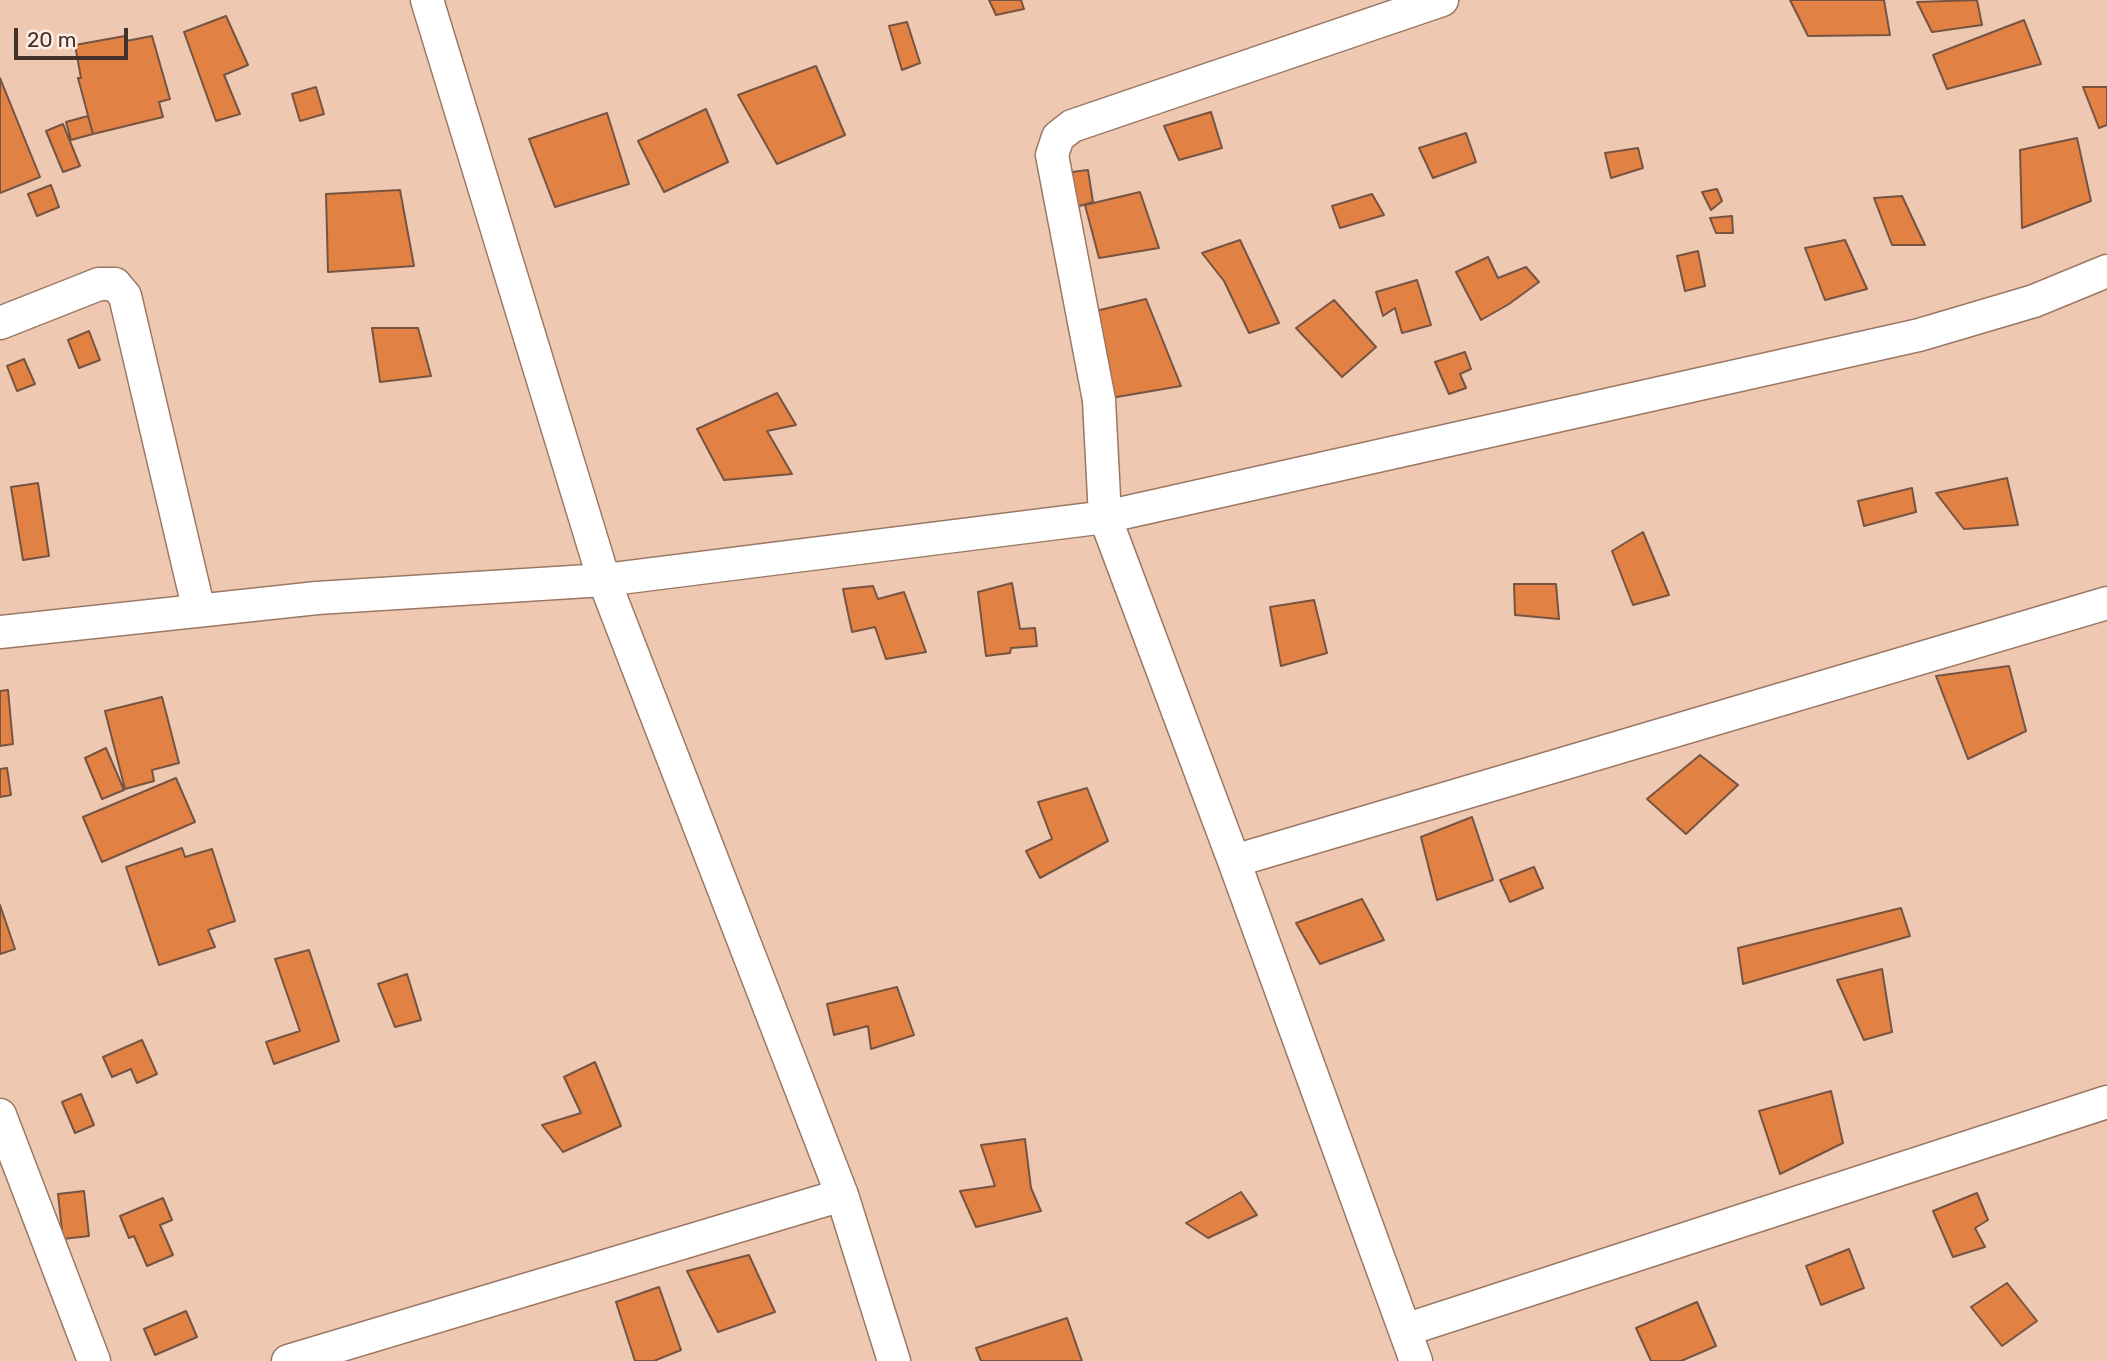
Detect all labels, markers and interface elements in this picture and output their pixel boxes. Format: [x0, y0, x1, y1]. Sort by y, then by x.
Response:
scale bar [18, 14, 131, 58]
text: 20 m [27, 27, 76, 52]

